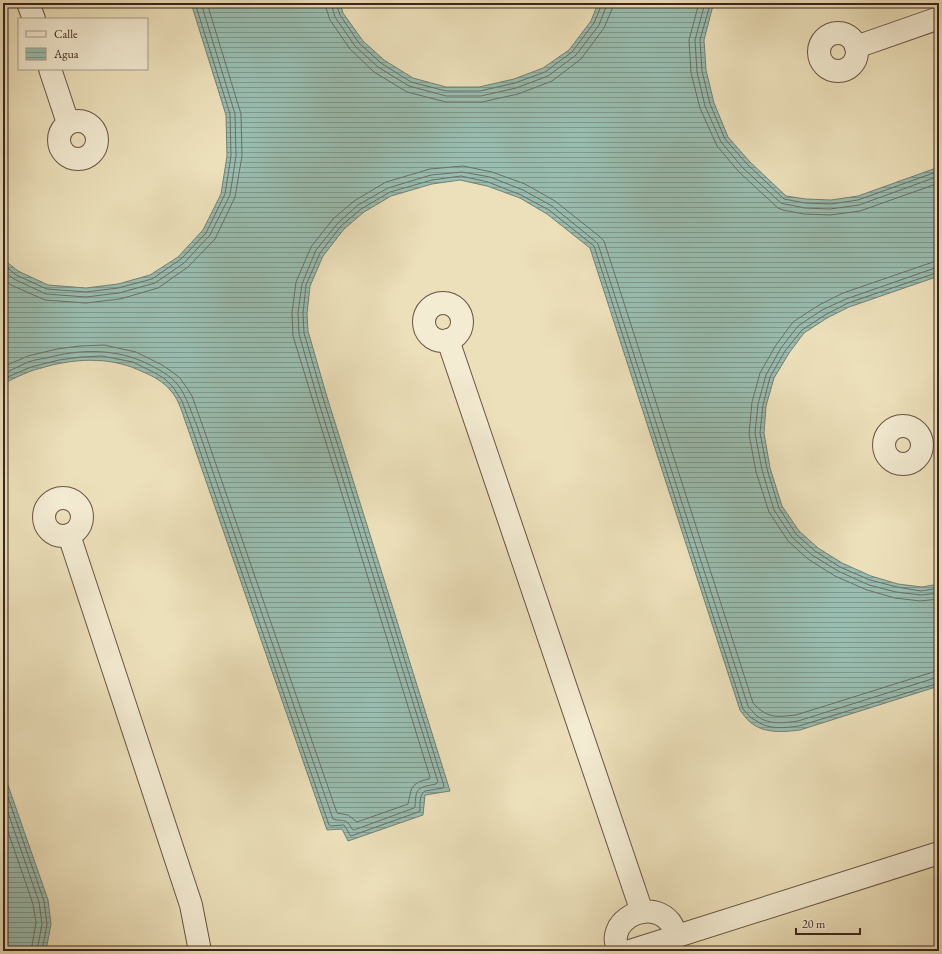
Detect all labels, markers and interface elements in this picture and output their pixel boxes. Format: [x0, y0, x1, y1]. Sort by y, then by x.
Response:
legend [18, 18, 148, 70]
text: Calle [54, 26, 78, 42]
text: Agua [53, 46, 79, 62]
scale bar [796, 910, 860, 936]
text: 20 m [802, 916, 826, 932]

